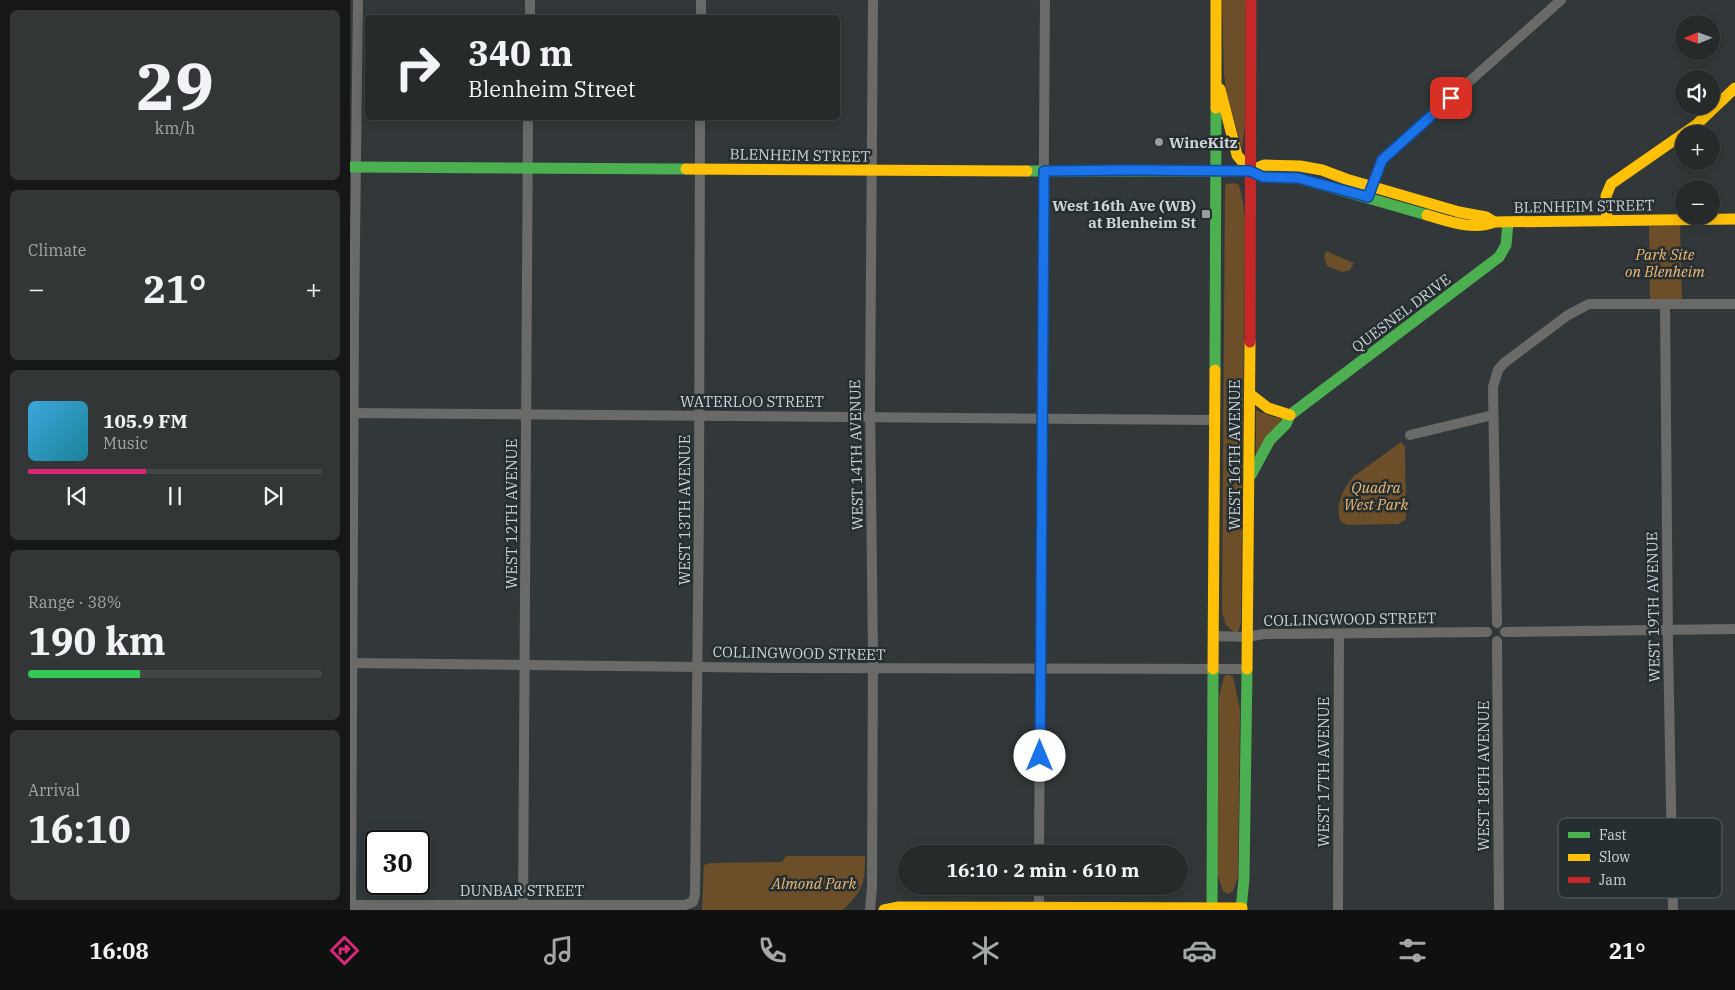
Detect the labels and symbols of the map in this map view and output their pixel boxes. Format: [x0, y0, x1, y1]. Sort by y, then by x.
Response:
north arrow [1675, 15, 1720, 60]
pin [1430, 77, 1472, 119]
place label: WineKitz [1169, 133, 1238, 152]
marker: WineKitz [1153, 136, 1165, 148]
street label: BLENHEIM STREET [729, 144, 871, 166]
street label: BLENHEIM STREET [1513, 195, 1655, 217]
place label: West 16th Ave (WB) at Blenheim St [1052, 196, 1196, 232]
marker: West 16th Ave (WB) at Blenheim St [1200, 208, 1212, 220]
park label: Park Site on Blenheim [1625, 245, 1705, 281]
street label: QUESNEL DRIVE [1348, 270, 1454, 356]
street label: WEST 14TH AVENUE [845, 380, 867, 530]
street label: WEST 16TH AVENUE [1225, 380, 1244, 530]
street label: WATERLOO STREET [680, 392, 824, 411]
street label: WEST 13TH AVENUE [675, 435, 694, 585]
street label: WEST 12TH AVENUE [502, 439, 521, 589]
park label: Quadra West Park [1344, 478, 1408, 514]
street label: WEST 19TH AVENUE [1642, 532, 1664, 682]
street label: COLLINGWOOD STREET [1263, 608, 1437, 630]
street label: COLLINGWOOD STREET [712, 642, 886, 664]
street label: WEST 17TH AVENUE [1314, 697, 1333, 847]
street label: WEST 18TH AVENUE [1474, 701, 1493, 851]
position arrow [1013, 729, 1065, 781]
legend [1558, 818, 1722, 898]
text: Fast [1599, 826, 1627, 844]
speed limit sign: 30 [365, 830, 430, 895]
text: Slow [1599, 848, 1630, 866]
text: Jam [1599, 871, 1626, 889]
park label: Almond Park [771, 874, 856, 893]
street label: DUNBAR STREET [460, 881, 584, 900]

